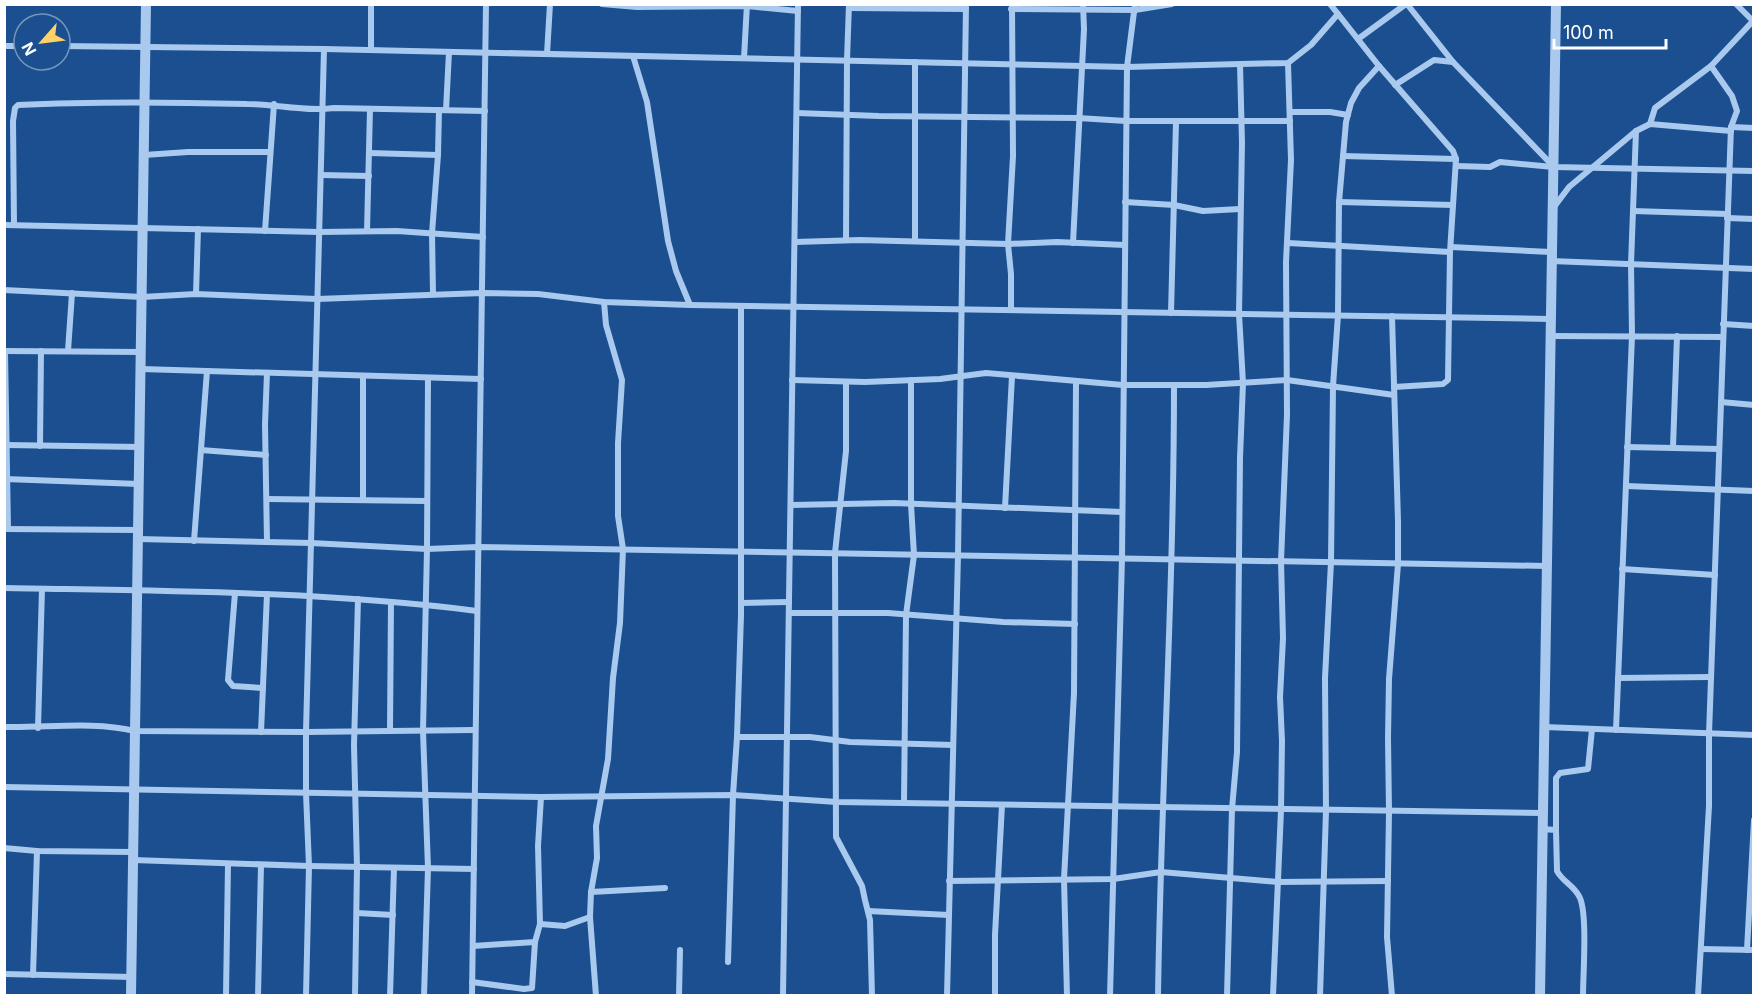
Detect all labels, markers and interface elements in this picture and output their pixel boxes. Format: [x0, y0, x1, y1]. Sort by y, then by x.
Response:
north arrow [12, 12, 72, 72]
scale bar [1554, 12, 1666, 50]
text: 100 m [1563, 22, 1614, 43]
text: N [17, 39, 40, 59]

